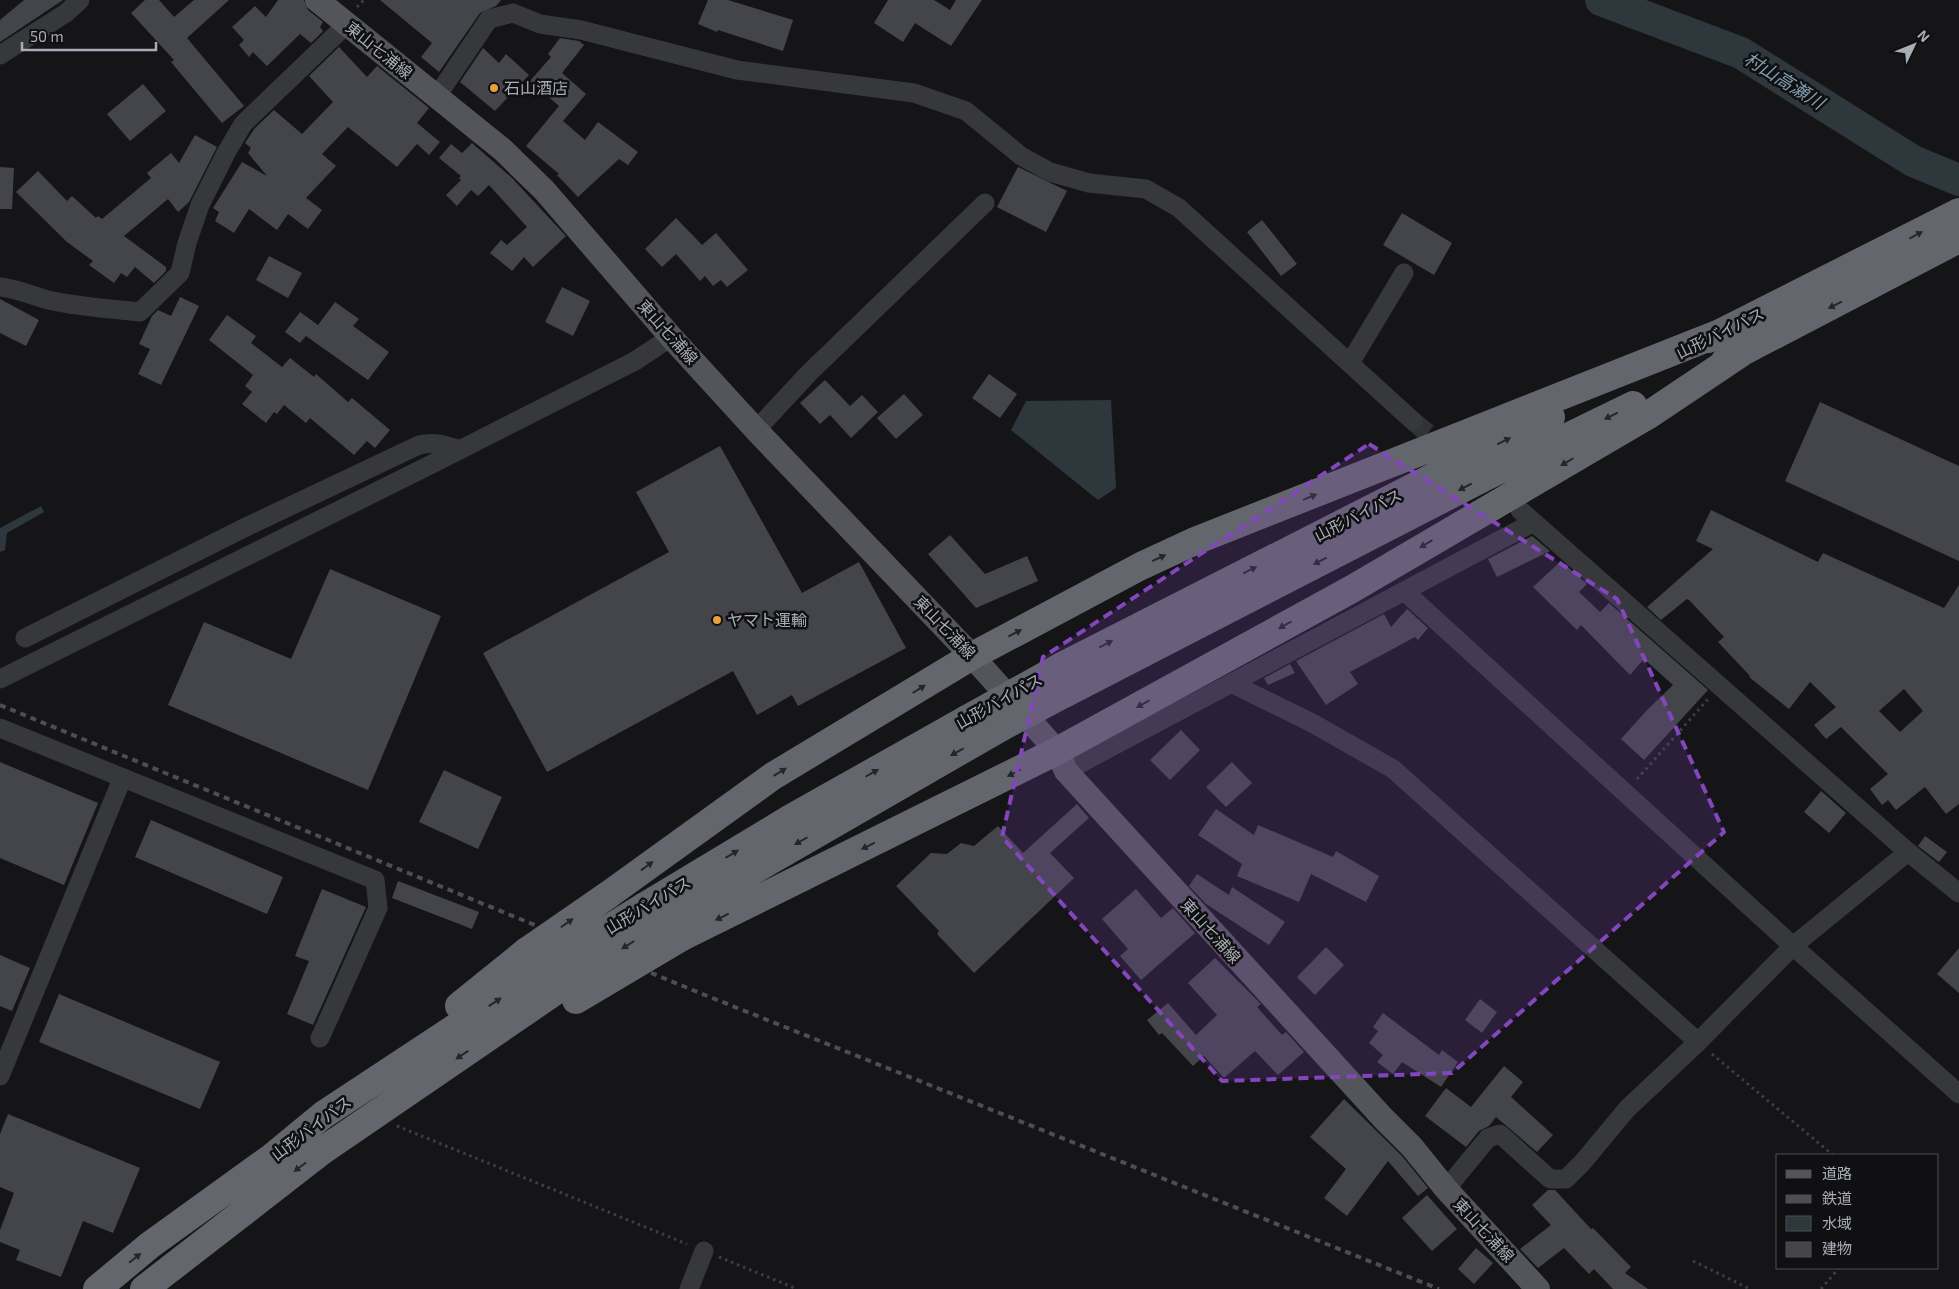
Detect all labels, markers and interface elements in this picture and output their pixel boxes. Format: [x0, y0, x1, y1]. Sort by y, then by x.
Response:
street label: 東山七浦線 [342, 17, 416, 82]
scale bar [22, 20, 156, 52]
north arrow [1889, 20, 1939, 70]
text: N [1914, 26, 1934, 45]
text: 50 m [30, 27, 64, 45]
water label: 村山高瀬川 [1741, 47, 1830, 114]
place label: 石山酒店 [504, 78, 568, 97]
marker: 石山酒店 [488, 82, 500, 94]
one-way arrow [1909, 231, 1923, 239]
street label: 東山七浦線 [635, 296, 702, 368]
one-way arrow [1827, 301, 1842, 309]
street label: 山形バイパス [1673, 303, 1767, 362]
one-way arrow [1604, 412, 1618, 420]
one-way arrow [1497, 437, 1512, 445]
one-way arrow [1560, 458, 1573, 467]
one-way arrow [1458, 483, 1472, 491]
street label: 山形バイパス [1311, 484, 1405, 545]
one-way arrow [1303, 492, 1317, 500]
one-way arrow [1420, 540, 1433, 549]
one-way arrow [1152, 553, 1166, 561]
one-way arrow [1313, 557, 1328, 565]
one-way arrow [1243, 566, 1258, 574]
street label: 東山七浦線 [911, 591, 980, 662]
place label: ヤマト運輸 [727, 610, 807, 629]
marker: ヤマト運輸 [711, 614, 723, 626]
one-way arrow [1279, 621, 1292, 630]
one-way arrow [1008, 629, 1023, 637]
one-way arrow [1098, 640, 1113, 648]
street label: 山形バイパス [952, 669, 1045, 732]
one-way arrow [913, 684, 926, 694]
one-way arrow [1136, 700, 1151, 708]
one-way arrow [950, 748, 965, 756]
one-way arrow [773, 768, 786, 777]
one-way arrow [865, 768, 879, 777]
one-way arrow [1007, 769, 1021, 777]
one-way arrow [795, 837, 808, 846]
one-way arrow [861, 842, 875, 850]
one-way arrow [725, 850, 738, 859]
one-way arrow [641, 862, 654, 872]
street label: 山形バイパス [602, 872, 694, 937]
street label: 東山七浦線 [1178, 895, 1245, 967]
one-way arrow [715, 913, 730, 921]
one-way arrow [561, 918, 574, 928]
one-way arrow [621, 940, 634, 950]
one-way arrow [488, 997, 502, 1006]
one-way arrow [455, 1050, 469, 1060]
street label: 山形バイパス [267, 1091, 355, 1164]
legend [1776, 1154, 1939, 1269]
one-way arrow [294, 1162, 307, 1173]
text: 道路 [1822, 1164, 1852, 1182]
text: 鉄道 [1822, 1189, 1852, 1207]
street label: 東山七浦線 [1450, 1194, 1519, 1265]
text: 水域 [1822, 1214, 1852, 1232]
text: 建物 [1822, 1239, 1852, 1257]
one-way arrow [128, 1252, 140, 1264]

